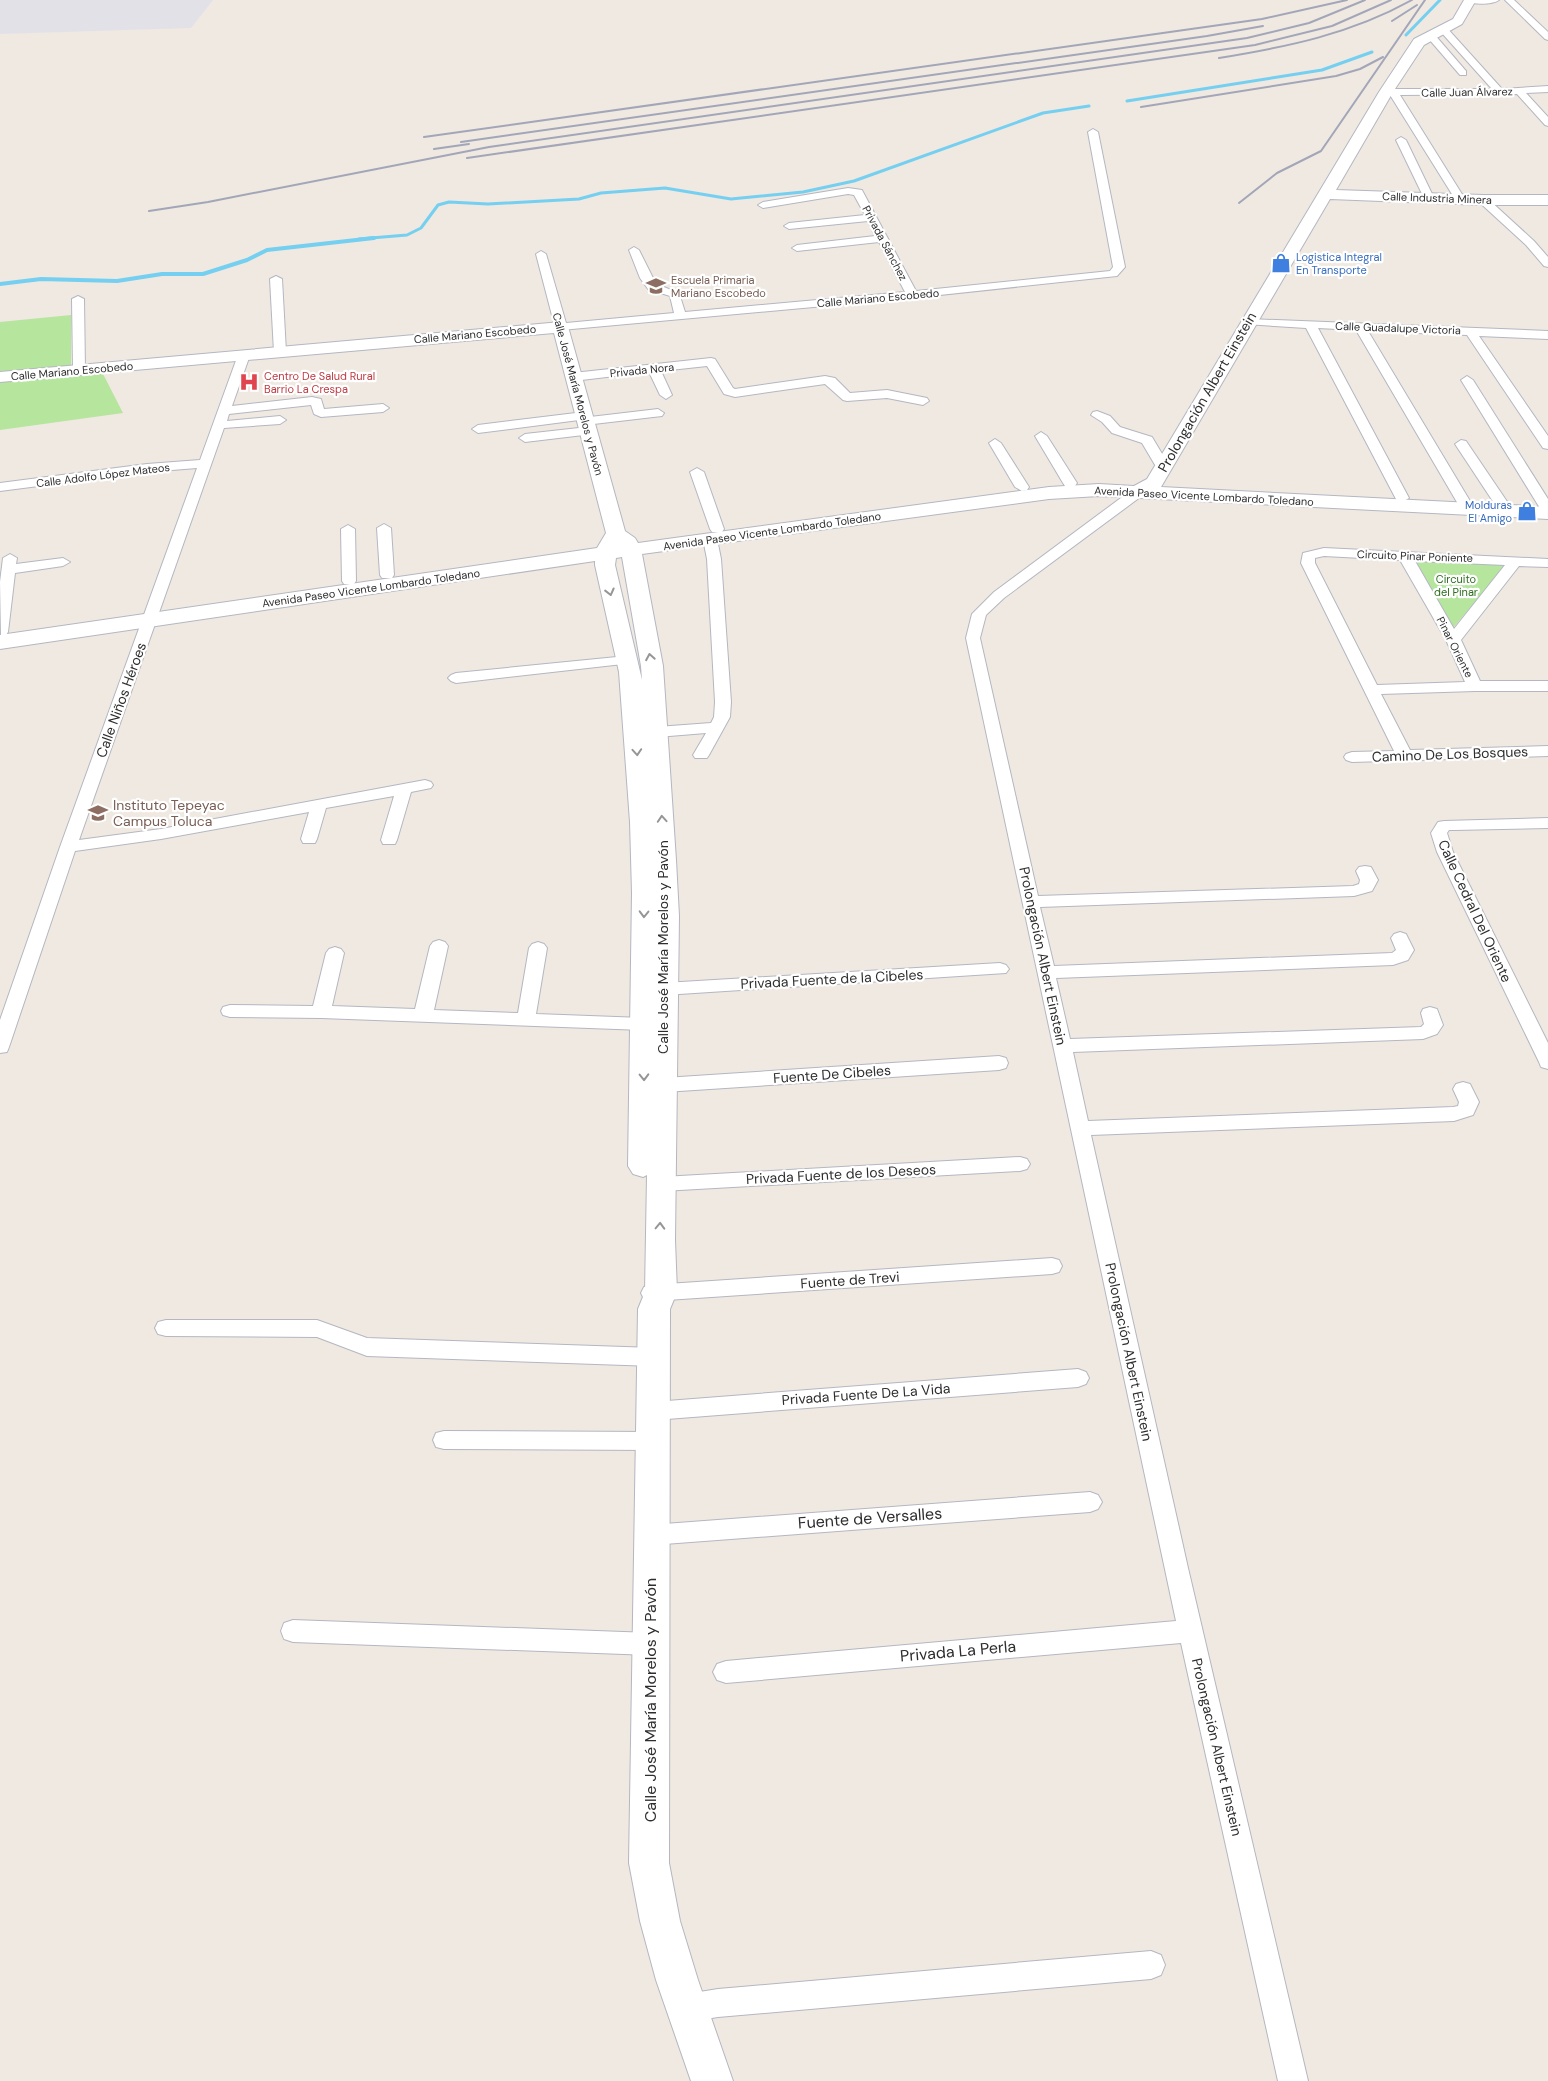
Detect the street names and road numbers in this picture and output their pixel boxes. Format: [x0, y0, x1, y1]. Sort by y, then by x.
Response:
street label: Calle Juan Álvarez [1421, 84, 1513, 100]
street label: Calle Industria Minera [1382, 189, 1492, 207]
street label: Privada Sánchez [859, 203, 911, 283]
street label: Calle Mariano Escobedo [816, 286, 940, 310]
street label: Prolongación Albert Einstein [1154, 309, 1260, 475]
street label: Calle José María Morelos y Pavón [550, 311, 606, 477]
street label: Calle Guadalupe Victoria [1335, 319, 1461, 337]
street label: Calle Mariano Escobedo [413, 322, 537, 346]
street label: Calle Mariano Escobedo [10, 359, 134, 383]
street label: Privada Nora [609, 360, 675, 380]
street label: Calle Adolfo López Mateos [35, 460, 171, 490]
street label: Avenida Paseo Vicente Lombardo Toledano [1094, 483, 1314, 509]
street label: Avenida Paseo Vicente Lombardo Toledano [662, 509, 882, 553]
street label: Circuito Pinar Poniente [1357, 547, 1473, 565]
street label: Avenida Paseo Vicente Lombardo Toledano [261, 566, 481, 610]
street label: Pinar Oriente [1434, 614, 1476, 680]
street label: Calle Niños Héroes [92, 640, 150, 760]
street label: Camino De Los Bosques [1371, 742, 1529, 766]
street label: Calle Cedral Del Oriente [1434, 837, 1516, 985]
street label: Calle José María Morelos y Pavón [654, 840, 672, 1054]
street label: Prolongación Albert Einstein [1015, 865, 1071, 1047]
street label: Privada Fuente de la Cibeles [740, 965, 924, 993]
street label: Fuente De Cibeles [773, 1061, 891, 1087]
street label: Privada Fuente de los Deseos [745, 1160, 937, 1188]
street label: Prolongación Albert Einstein [1101, 1261, 1157, 1443]
street label: Fuente de Trevi [800, 1268, 900, 1292]
street label: Privada Fuente De La Vida [781, 1379, 951, 1409]
street label: Fuente de Versalles [797, 1502, 943, 1534]
street label: Calle José María Morelos y Pavón [640, 1578, 661, 1822]
street label: Privada La Perla [899, 1635, 1017, 1667]
street label: Prolongación Albert Einstein [1188, 1656, 1246, 1838]

